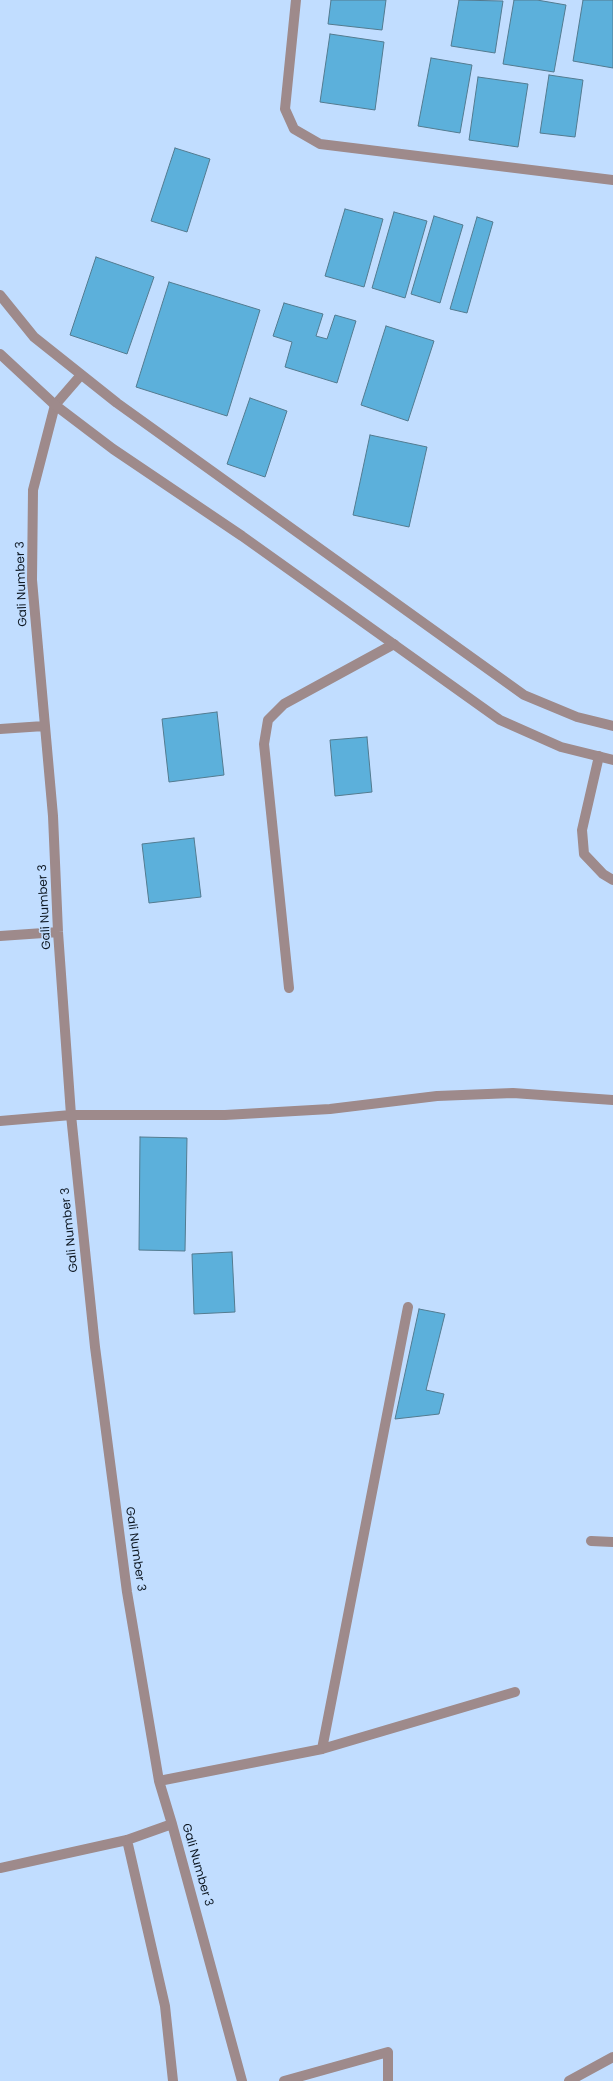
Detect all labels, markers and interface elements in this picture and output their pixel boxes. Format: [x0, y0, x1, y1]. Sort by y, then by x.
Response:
street label: Gali Number 3 [13, 541, 31, 627]
street label: Gali Number 3 [36, 864, 54, 950]
street label: Gali Number 3 [58, 1187, 82, 1273]
street label: Gali Number 3 [122, 1506, 148, 1592]
street label: Gali Number 3 [178, 1822, 216, 1908]

